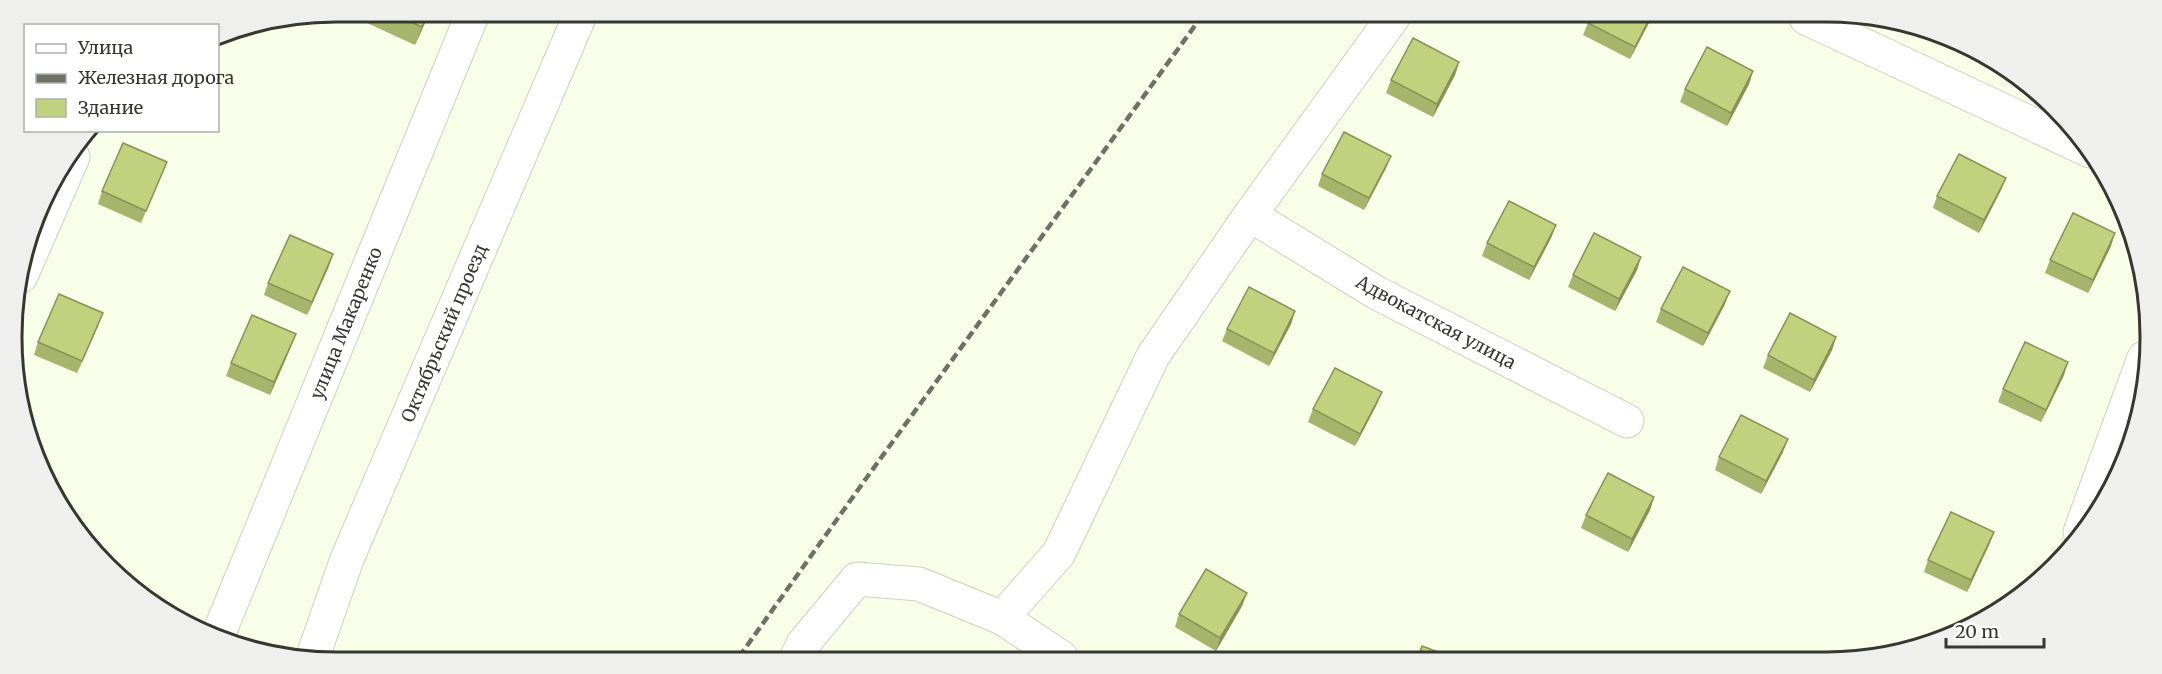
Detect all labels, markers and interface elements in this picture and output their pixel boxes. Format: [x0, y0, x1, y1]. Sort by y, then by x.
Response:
legend [24, 24, 219, 132]
text: Улица [77, 36, 133, 59]
text: Железная дорога [78, 66, 235, 89]
text: Здание [78, 96, 143, 119]
street label: Октябрьский проезд [396, 240, 492, 426]
street label: улица Макаренко [305, 243, 387, 403]
street label: Адвокатская улица [1351, 270, 1520, 374]
scale bar [1946, 611, 2044, 649]
text: 20 m [1955, 620, 1999, 643]

